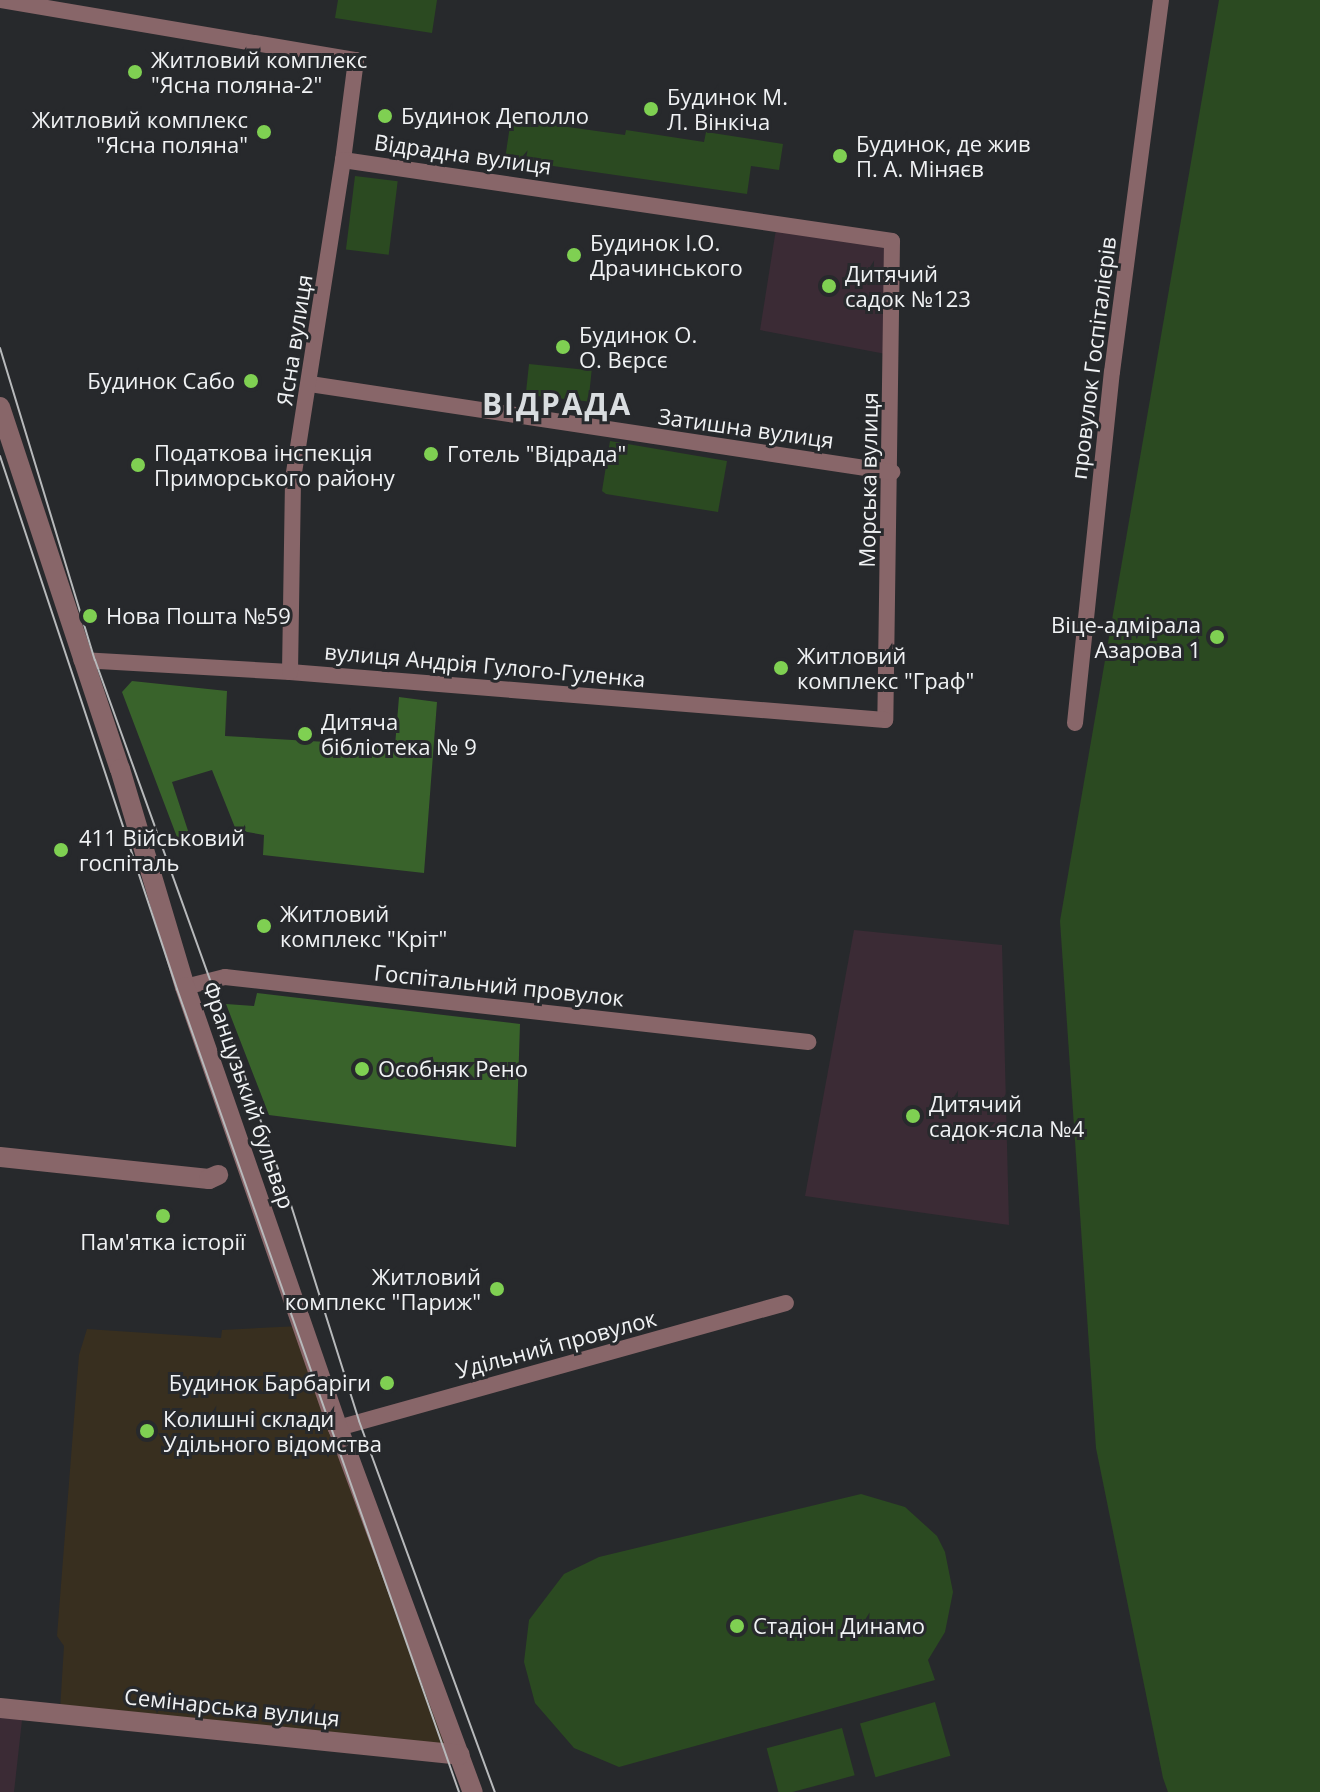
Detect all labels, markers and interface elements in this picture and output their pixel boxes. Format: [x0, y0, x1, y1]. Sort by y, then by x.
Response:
place label: Житловий комплекс "Ясна поляна-2" [151, 46, 367, 98]
marker: Житловий комплекс "Ясна поляна-2" [126, 63, 144, 81]
place label: Будинок М. Л. Вінкіча [667, 83, 788, 134]
marker: Будинок М. Л. Вінкіча [642, 100, 660, 118]
place label: Будинок Деполло [401, 103, 589, 129]
place label: Житловий комплекс "Ясна поляна" [32, 106, 248, 158]
marker: Будинок Деполло [376, 107, 394, 125]
marker: Житловий комплекс "Ясна поляна" [255, 123, 273, 141]
street label: Відрадна вулиця [373, 128, 553, 180]
place label: Будинок, де жив П. А. Міняєв [856, 130, 1031, 182]
marker: Будинок, де жив П. А. Міняєв [831, 147, 849, 165]
place label: Будинок І.О. Драчинського [590, 229, 743, 280]
street label: провулок Госпіталієрів [1065, 235, 1121, 481]
marker: Будинок І.О. Драчинського [565, 246, 583, 264]
place label: Дитячий садок №123 [845, 260, 971, 312]
street label: Ясна вулиця [271, 273, 317, 407]
marker: Дитячий садок №123 [820, 277, 838, 295]
place label: Будинок О. О. Вєрсє [579, 321, 697, 372]
marker: Будинок О. О. Вєрсє [554, 338, 572, 356]
place label: Будинок Сабо [87, 368, 235, 394]
marker: Будинок Сабо [242, 372, 260, 390]
district label: ВІДРАДА [482, 386, 632, 422]
street label: Морська вулиця [853, 392, 883, 568]
street label: Затишна вулиця [657, 403, 835, 453]
place label: Податкова інспекція Приморського району [154, 439, 395, 490]
place label: Готель "Відрада" [447, 441, 626, 467]
marker: Готель "Відрада" [422, 445, 440, 463]
marker: Податкова інспекція Приморського району [129, 456, 147, 474]
place label: Нова Пошта №59 [106, 603, 291, 629]
marker: Нова Пошта №59 [81, 607, 99, 625]
place label: Віце-адмірала Азарова 1 [1051, 611, 1201, 662]
marker: Віце-адмірала Азарова 1 [1208, 628, 1226, 646]
street label: вулиця Андрія Гулого-Гуленка [323, 638, 647, 692]
place label: Житловий комплекс "Граф" [797, 642, 974, 694]
marker: Житловий комплекс "Граф" [772, 659, 790, 677]
place label: Дитяча бібліотека № 9 [321, 708, 477, 760]
marker: Дитяча бібліотека № 9 [296, 725, 314, 743]
place label: 411 Військовий госпіталь [79, 824, 245, 876]
marker: 411 Військовий госпіталь [50, 839, 72, 861]
place label: Житловий комплекс "Кріт" [280, 900, 447, 952]
marker: Житловий комплекс "Кріт" [255, 917, 273, 935]
street label: Госпітальний провулок [373, 959, 625, 1011]
street label: Французький бульвар [198, 978, 300, 1212]
place label: Особняк Рено [378, 1056, 528, 1082]
marker: Особняк Рено [353, 1060, 371, 1078]
place label: Дитячий садок-ясла №4 [929, 1090, 1084, 1142]
marker: Дитячий садок-ясла №4 [904, 1107, 922, 1125]
marker: Пам'ятка історії [154, 1207, 172, 1225]
place label: Пам'ятка історії [80, 1229, 246, 1255]
place label: Житловий комплекс "Париж" [285, 1263, 481, 1314]
marker: Житловий комплекс "Париж" [488, 1280, 506, 1298]
street label: Удільний провулок [453, 1305, 659, 1383]
place label: Будинок Барбаріги [169, 1370, 371, 1396]
marker: Будинок Барбаріги [378, 1374, 396, 1392]
place label: Колишні склади Удільного відомства [163, 1405, 382, 1456]
marker: Колишні склади Удільного відомства [138, 1422, 156, 1440]
place label: Стадіон Динамо [753, 1613, 925, 1639]
marker: Стадіон Динамо [728, 1617, 746, 1635]
street label: Семінарська вулиця [123, 1683, 341, 1731]

